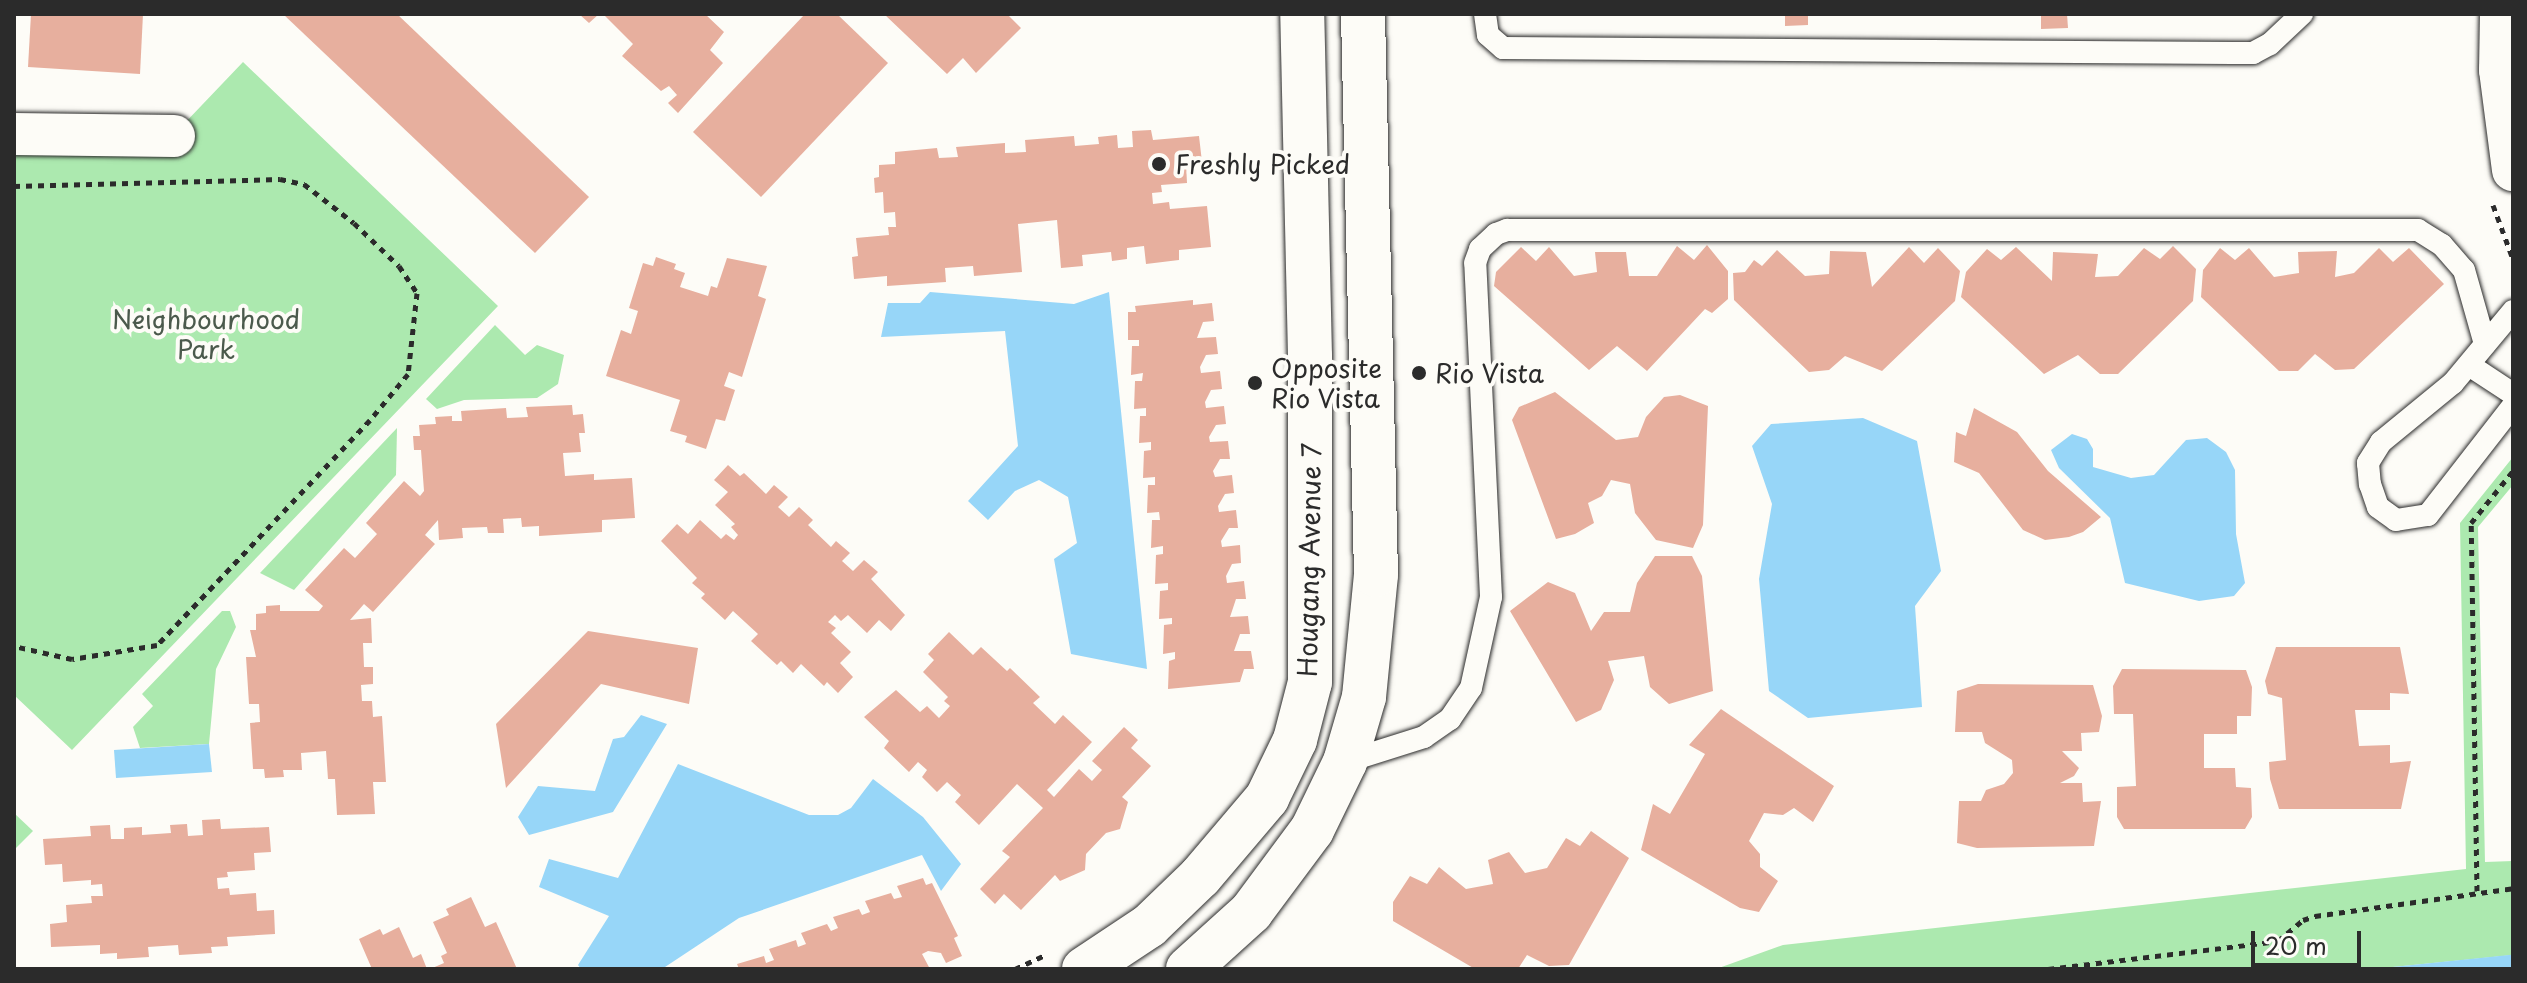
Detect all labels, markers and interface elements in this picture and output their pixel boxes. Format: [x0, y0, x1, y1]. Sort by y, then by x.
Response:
place label: Freshly Picked [1175, 148, 1352, 180]
marker: Freshly Picked [1150, 155, 1168, 173]
park label: Neighbourhood Park [112, 303, 300, 364]
place label: Opposite Rio Vista [1271, 352, 1382, 414]
place label: Rio Vista [1435, 357, 1546, 389]
marker: Rio Vista [1410, 364, 1428, 382]
marker: Opposite Rio Vista [1246, 374, 1264, 392]
street label: Hougang Avenue 7 [1291, 443, 1327, 677]
scale bar [2255, 915, 2365, 965]
text: 20 m [2265, 927, 2327, 963]

